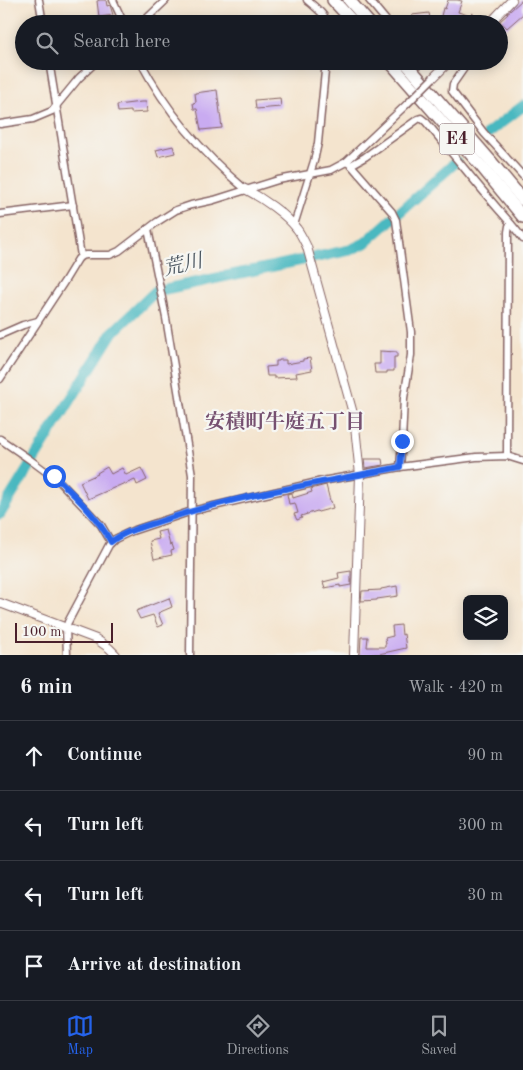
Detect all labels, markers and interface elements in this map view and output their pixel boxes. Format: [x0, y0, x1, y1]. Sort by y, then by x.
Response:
search box [15, 15, 508, 70]
icon: search [33, 29, 61, 57]
text: Search here [73, 33, 170, 52]
road number: E4 [440, 124, 474, 154]
water label: 荒川 [161, 249, 207, 280]
district label: 安積町牛庭五丁目 [205, 411, 365, 433]
route end [391, 430, 414, 453]
route start [43, 465, 66, 488]
map controls [463, 595, 508, 640]
button: layers [463, 595, 508, 640]
scale bar [15, 620, 112, 643]
text: 100 m [22, 625, 61, 639]
text: 6 min [20, 677, 73, 698]
text: Walk · 420 m [408, 680, 503, 696]
icon: ahead [20, 742, 48, 770]
text: Continue [67, 746, 142, 765]
text: 90 m [467, 748, 503, 764]
icon: left [20, 812, 48, 840]
text: Turn left [67, 816, 144, 835]
text: 300 m [458, 818, 503, 834]
icon: left [20, 882, 48, 910]
text: Turn left [67, 886, 144, 905]
text: 30 m [467, 888, 503, 904]
icon: arrive [20, 952, 48, 980]
text: Arrive at destination [67, 956, 241, 975]
tab: Map [66, 1012, 94, 1059]
tab: Directions [227, 1012, 289, 1059]
tab: Saved [421, 1012, 457, 1059]

